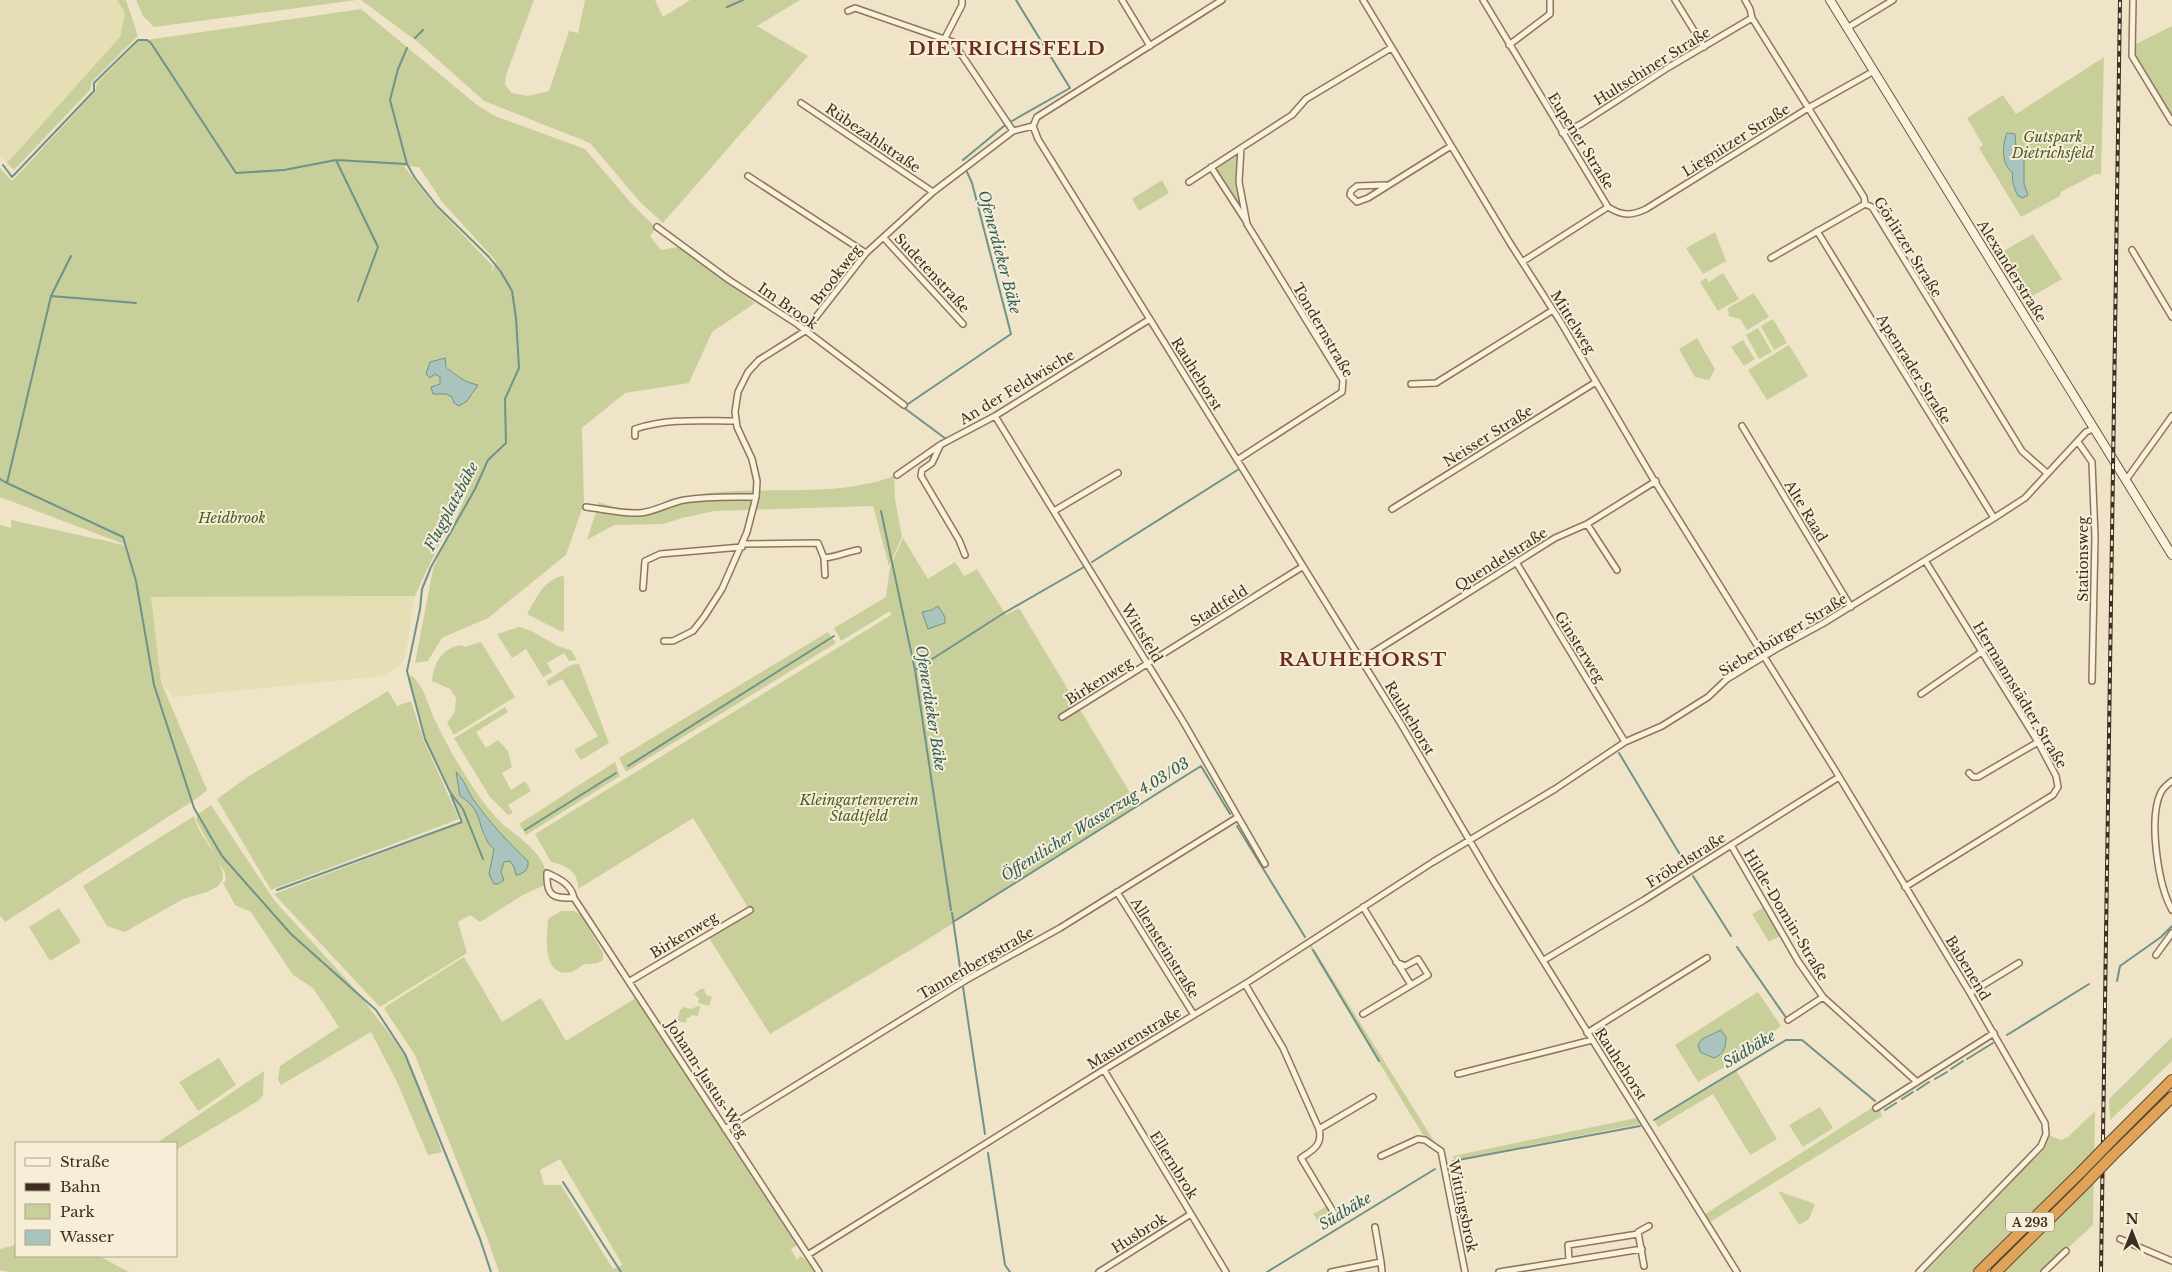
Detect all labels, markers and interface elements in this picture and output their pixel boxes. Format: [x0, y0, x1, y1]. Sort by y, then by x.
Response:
street label: Hultschiner Straße [1590, 23, 1714, 109]
district label: DIETRICHSFELD [908, 37, 1106, 60]
street label: Eupener Straße [1544, 89, 1618, 193]
street label: Rübezahlstraße [822, 100, 924, 176]
street label: Liegnitzer Straße [1679, 100, 1793, 180]
park label: Gutspark Dietrichsfeld [2011, 128, 2095, 162]
water label: Ofenerdieker Bäke [974, 188, 1026, 316]
street label: Görlitzer Straße [1870, 193, 1946, 301]
street label: Alexanderstraße [1973, 216, 2051, 325]
street label: Sudetenstraße [890, 229, 974, 317]
street label: Brookweg [807, 240, 866, 309]
street label: Im Brook [755, 279, 822, 333]
street label: Tondernstraße [1289, 280, 1357, 380]
street label: Mittelweg [1546, 287, 1600, 357]
street label: Apenrader Straße [1872, 310, 1955, 427]
street label: Rauhehorst [1167, 334, 1227, 415]
street label: An der Feldwische [955, 345, 1078, 429]
street label: Neisser Straße [1440, 401, 1536, 471]
water label: Flugplatzbäke [419, 458, 482, 554]
street label: Alte Raad [1780, 476, 1832, 546]
park label: Heidbrook [197, 509, 266, 527]
street label: Stationsweg [2074, 516, 2092, 602]
street label: Quendelstraße [1451, 523, 1551, 595]
street label: Stadtfeld [1187, 581, 1252, 631]
street label: Siebenbürger Straße [1715, 589, 1851, 681]
street label: Wittsfeld [1117, 599, 1167, 666]
street label: Ginsterweg [1551, 608, 1609, 687]
street label: Hermannstädter Straße [1969, 618, 2071, 772]
water label: Ofenerdieker Bäke [912, 644, 950, 772]
district label: RAUHEHORST [1279, 648, 1447, 671]
street label: Birkenweg [1062, 653, 1136, 709]
street label: Rauhehorst [1381, 678, 1439, 759]
water label: Öffentlicher Wasserzug 4.03/03 [997, 753, 1193, 885]
park label: Kleingartenverein Stadtfeld [799, 791, 919, 825]
street label: Fröbelstraße [1643, 828, 1729, 892]
street label: Hilde-Domin-Straße [1740, 846, 1832, 984]
street label: Allensteinstraße [1126, 893, 1203, 1002]
street label: Birkenweg [647, 907, 722, 962]
street label: Tannenbergstraße [915, 923, 1037, 1003]
street label: Babenend [1942, 932, 1995, 1004]
street label: Masurenstraße [1084, 1003, 1184, 1073]
street label: Johann-Justus-Weg [661, 1015, 752, 1142]
street label: Rauhehorst [1591, 1024, 1652, 1104]
water label: Südbäke [1719, 1026, 1779, 1072]
street label: Ellernbrok [1146, 1128, 1202, 1203]
legend [15, 1142, 178, 1257]
text: Straße [60, 1152, 110, 1171]
street label: Wittingsbrok [1444, 1157, 1482, 1254]
text: Bahn [60, 1177, 100, 1196]
water label: Südbäke [1315, 1188, 1375, 1234]
text: Park [60, 1202, 96, 1221]
north arrow [2107, 1207, 2157, 1257]
street label: Husbrok [1108, 1209, 1170, 1257]
text: N [2125, 1210, 2139, 1228]
road number: A 293 [2006, 1212, 2054, 1232]
text: Wasser [59, 1227, 115, 1246]

